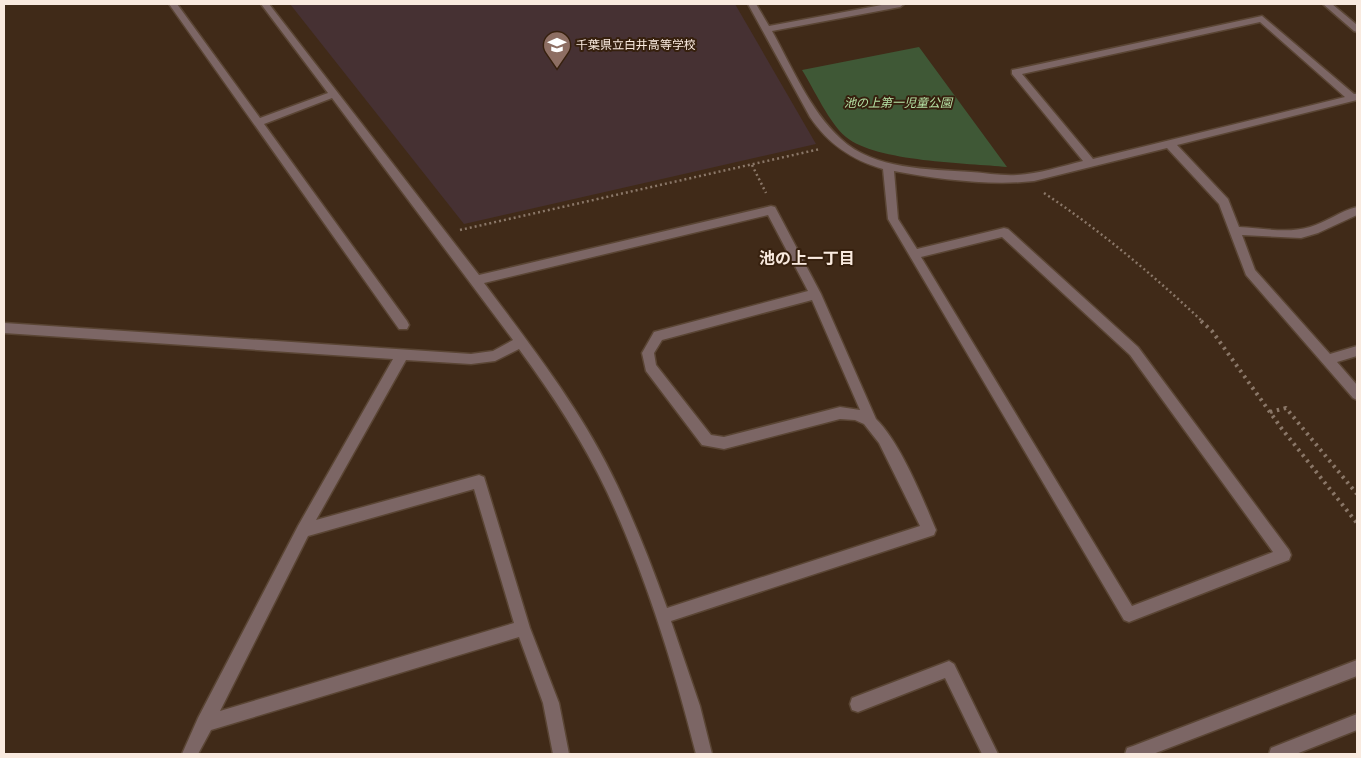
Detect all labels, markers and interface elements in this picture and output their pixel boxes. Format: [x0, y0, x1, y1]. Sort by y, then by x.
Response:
school or university icon: 千葉県立白井高等学校 [542, 30, 572, 69]
place label: 千葉県立白井高等学校 [576, 38, 696, 52]
park label: 池の上第一児童公園 [844, 96, 954, 110]
district label: 池の上一丁目 [759, 249, 855, 268]

